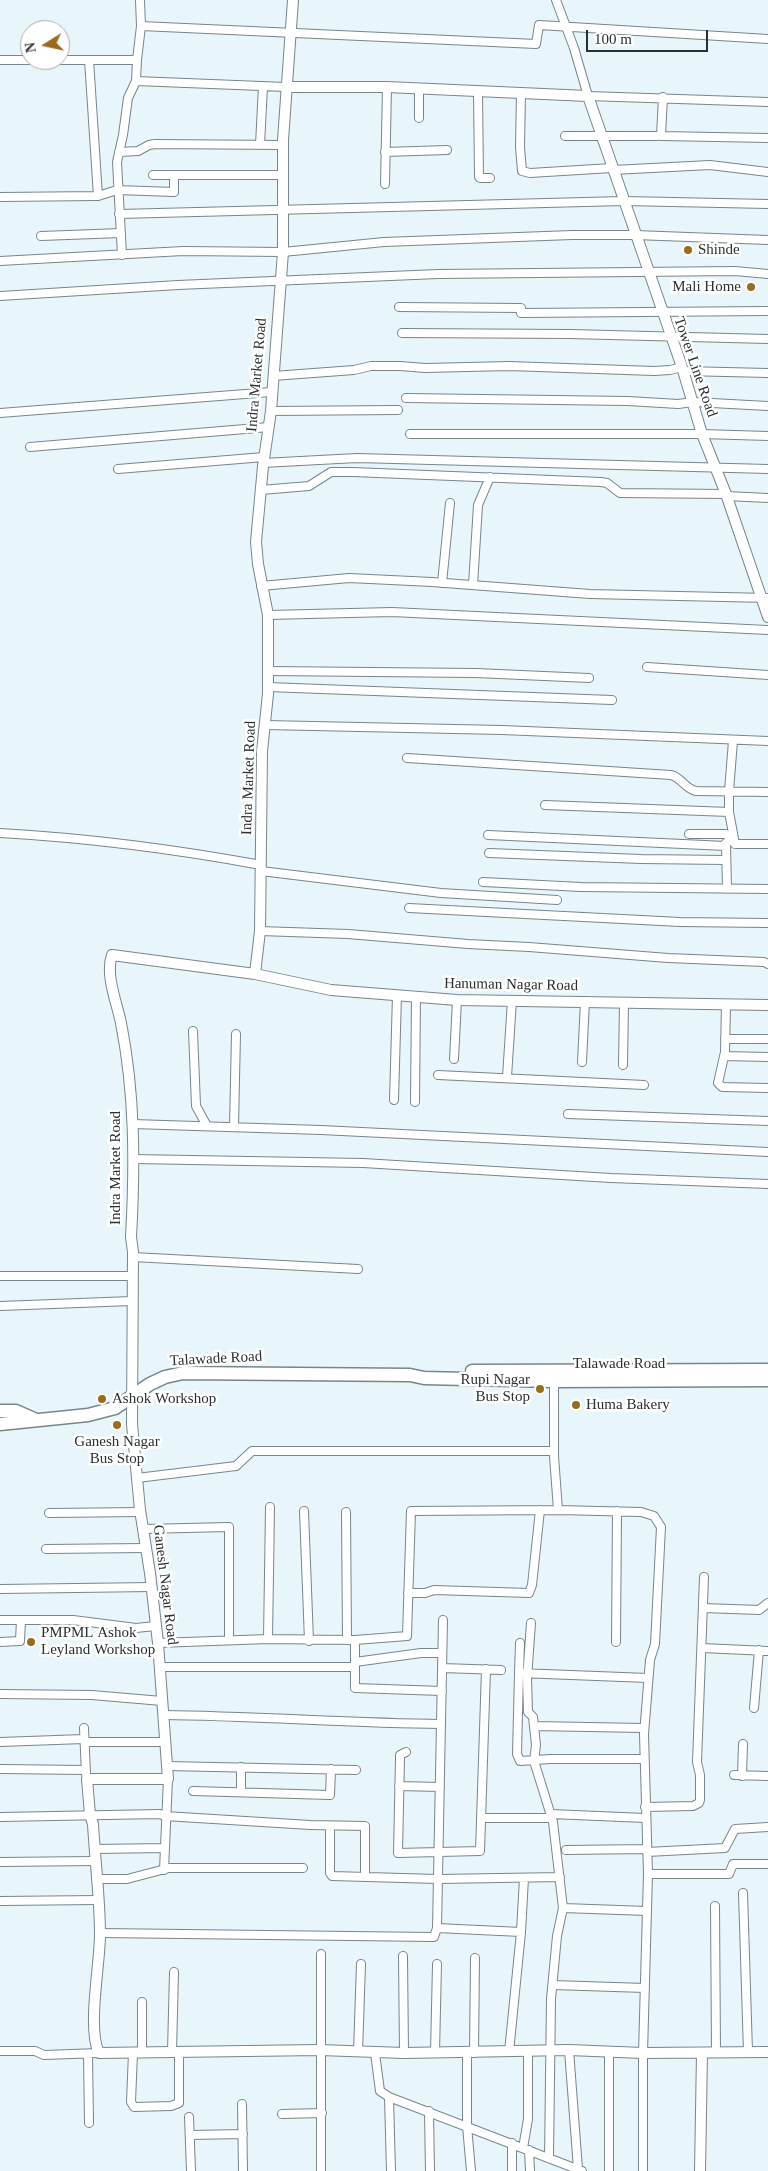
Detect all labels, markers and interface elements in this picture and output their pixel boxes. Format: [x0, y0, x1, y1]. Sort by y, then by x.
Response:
north arrow [20, 20, 70, 70]
scale bar [588, 20, 710, 52]
text: 100 m [594, 31, 632, 47]
text: N [22, 41, 39, 54]
place label: Shinde [698, 241, 740, 259]
marker: Shinde [682, 244, 694, 256]
place label: Mali Home [672, 278, 741, 296]
marker: Mali Home [745, 281, 757, 293]
street label: Tower Line Road [669, 315, 721, 419]
street label: Indra Market Road [243, 317, 271, 433]
street label: Indra Market Road [238, 721, 260, 835]
street label: Hanuman Nagar Road [444, 975, 578, 995]
street label: Indra Market Road [107, 1111, 125, 1225]
street label: Talawade Road [169, 1348, 263, 1370]
street label: Talawade Road [573, 1355, 665, 1373]
place label: Rupi Nagar Bus Stop [460, 1371, 530, 1406]
marker: Rupi Nagar Bus Stop [534, 1383, 546, 1395]
place label: Ashok Workshop [112, 1390, 216, 1408]
marker: Ashok Workshop [96, 1393, 108, 1405]
place label: Huma Bakery [586, 1396, 670, 1414]
marker: Huma Bakery [570, 1399, 582, 1411]
marker: Ganesh Nagar Bus Stop [111, 1419, 123, 1431]
place label: Ganesh Nagar Bus Stop [74, 1433, 160, 1468]
street label: Ganesh Nagar Road [149, 1524, 181, 1646]
place label: PMPML Ashok Leyland Workshop [41, 1624, 155, 1659]
marker: PMPML Ashok Leyland Workshop [25, 1636, 37, 1648]

